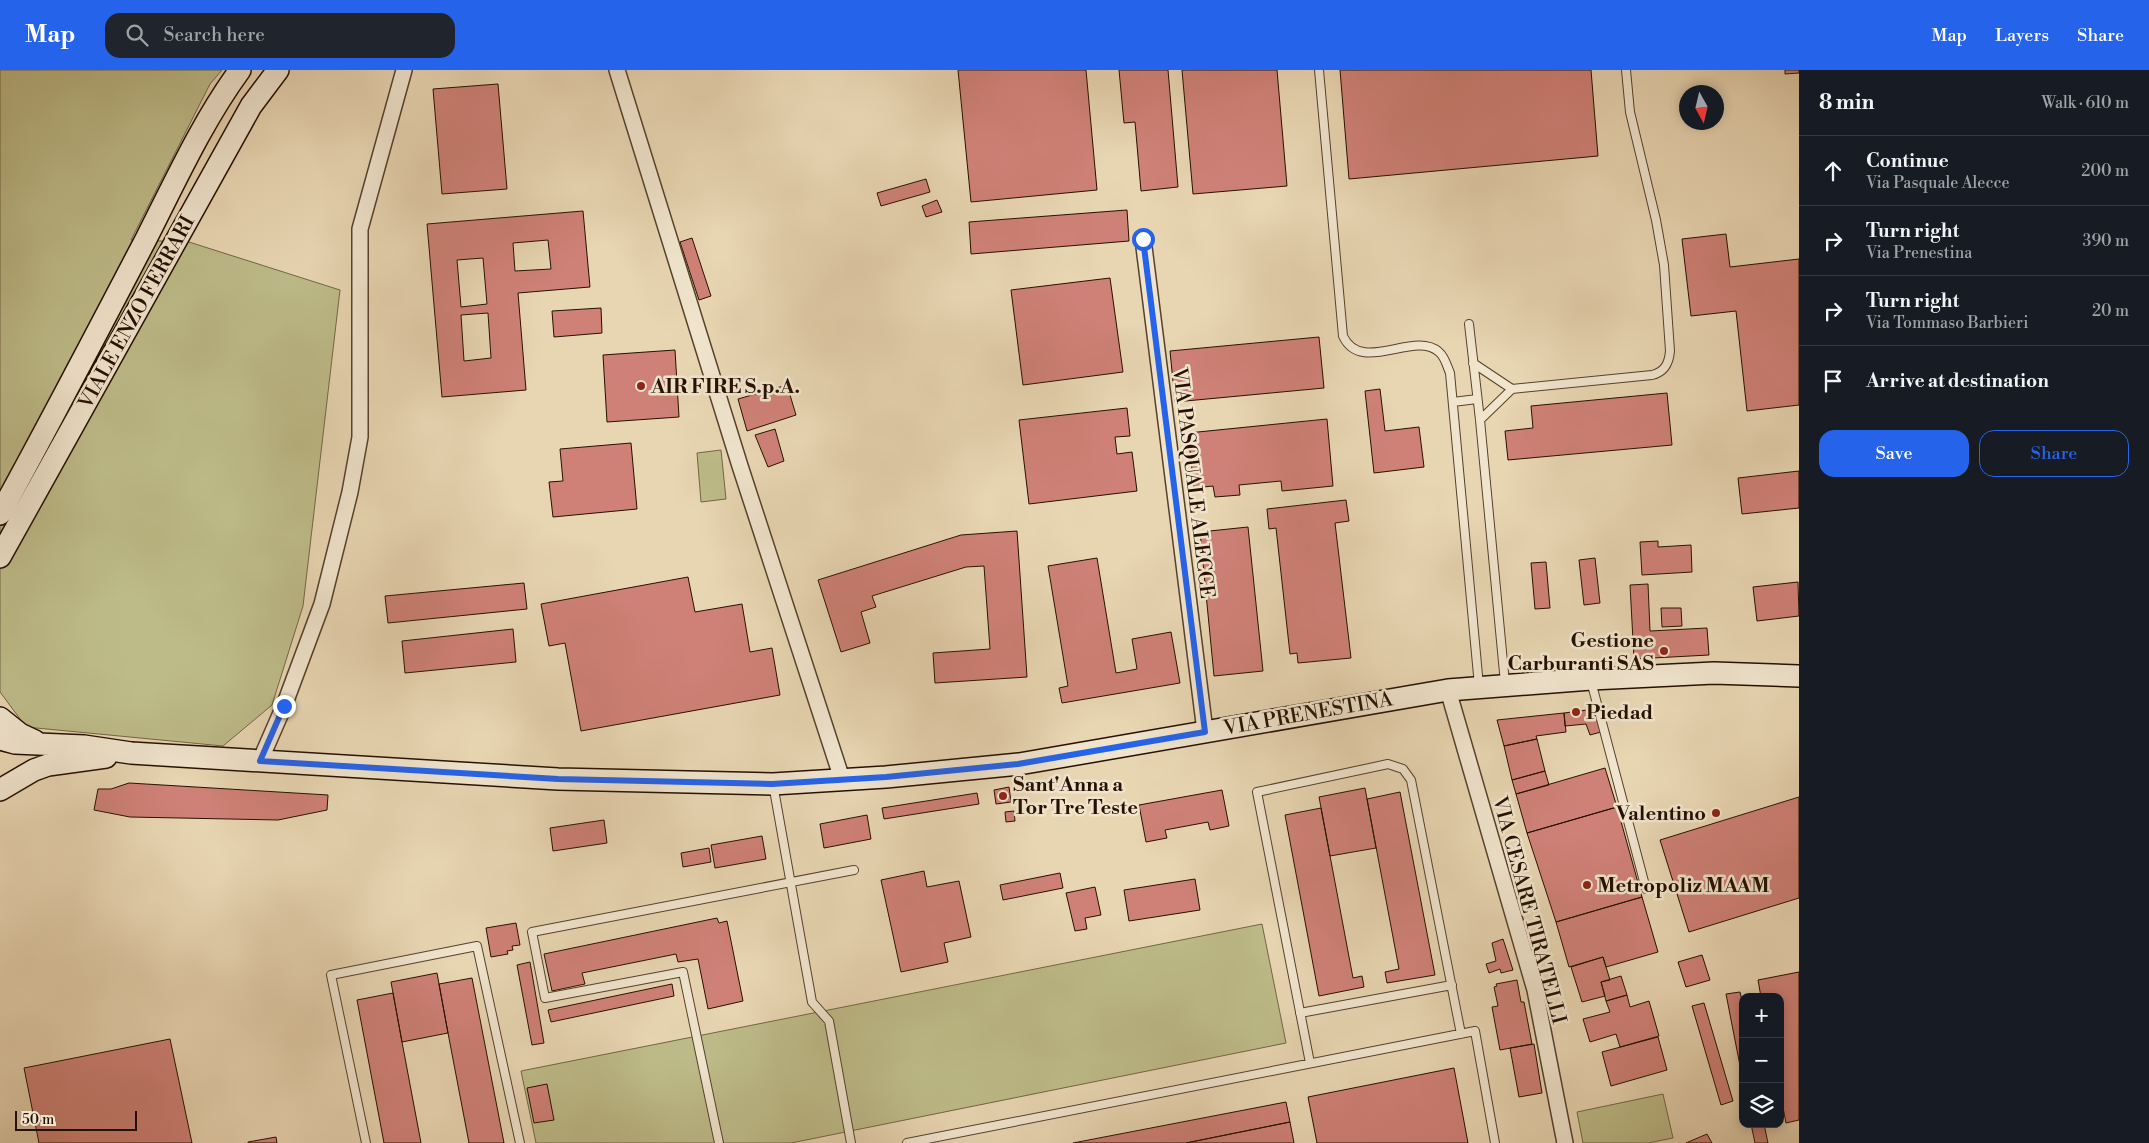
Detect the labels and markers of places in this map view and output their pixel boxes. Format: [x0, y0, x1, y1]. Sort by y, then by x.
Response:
place label: AIR FIRE S.p.A. [650, 375, 800, 400]
marker: AIR FIRE S.p.A. [635, 380, 647, 392]
place label: Gestione Carburanti SAS [1508, 629, 1654, 677]
marker: Gestione Carburanti SAS [1658, 645, 1670, 657]
place label: Piedad [1586, 701, 1654, 726]
marker: Piedad [1570, 706, 1582, 718]
place label: Sant'Anna a Tor Tre Teste [1013, 773, 1138, 821]
marker: Sant'Anna a Tor Tre Teste [997, 790, 1009, 802]
place label: Valentino [1615, 802, 1706, 827]
marker: Valentino [1710, 807, 1722, 819]
place label: Metropoliz MAAM [1597, 874, 1770, 899]
marker: Metropoliz MAAM [1581, 879, 1593, 891]

